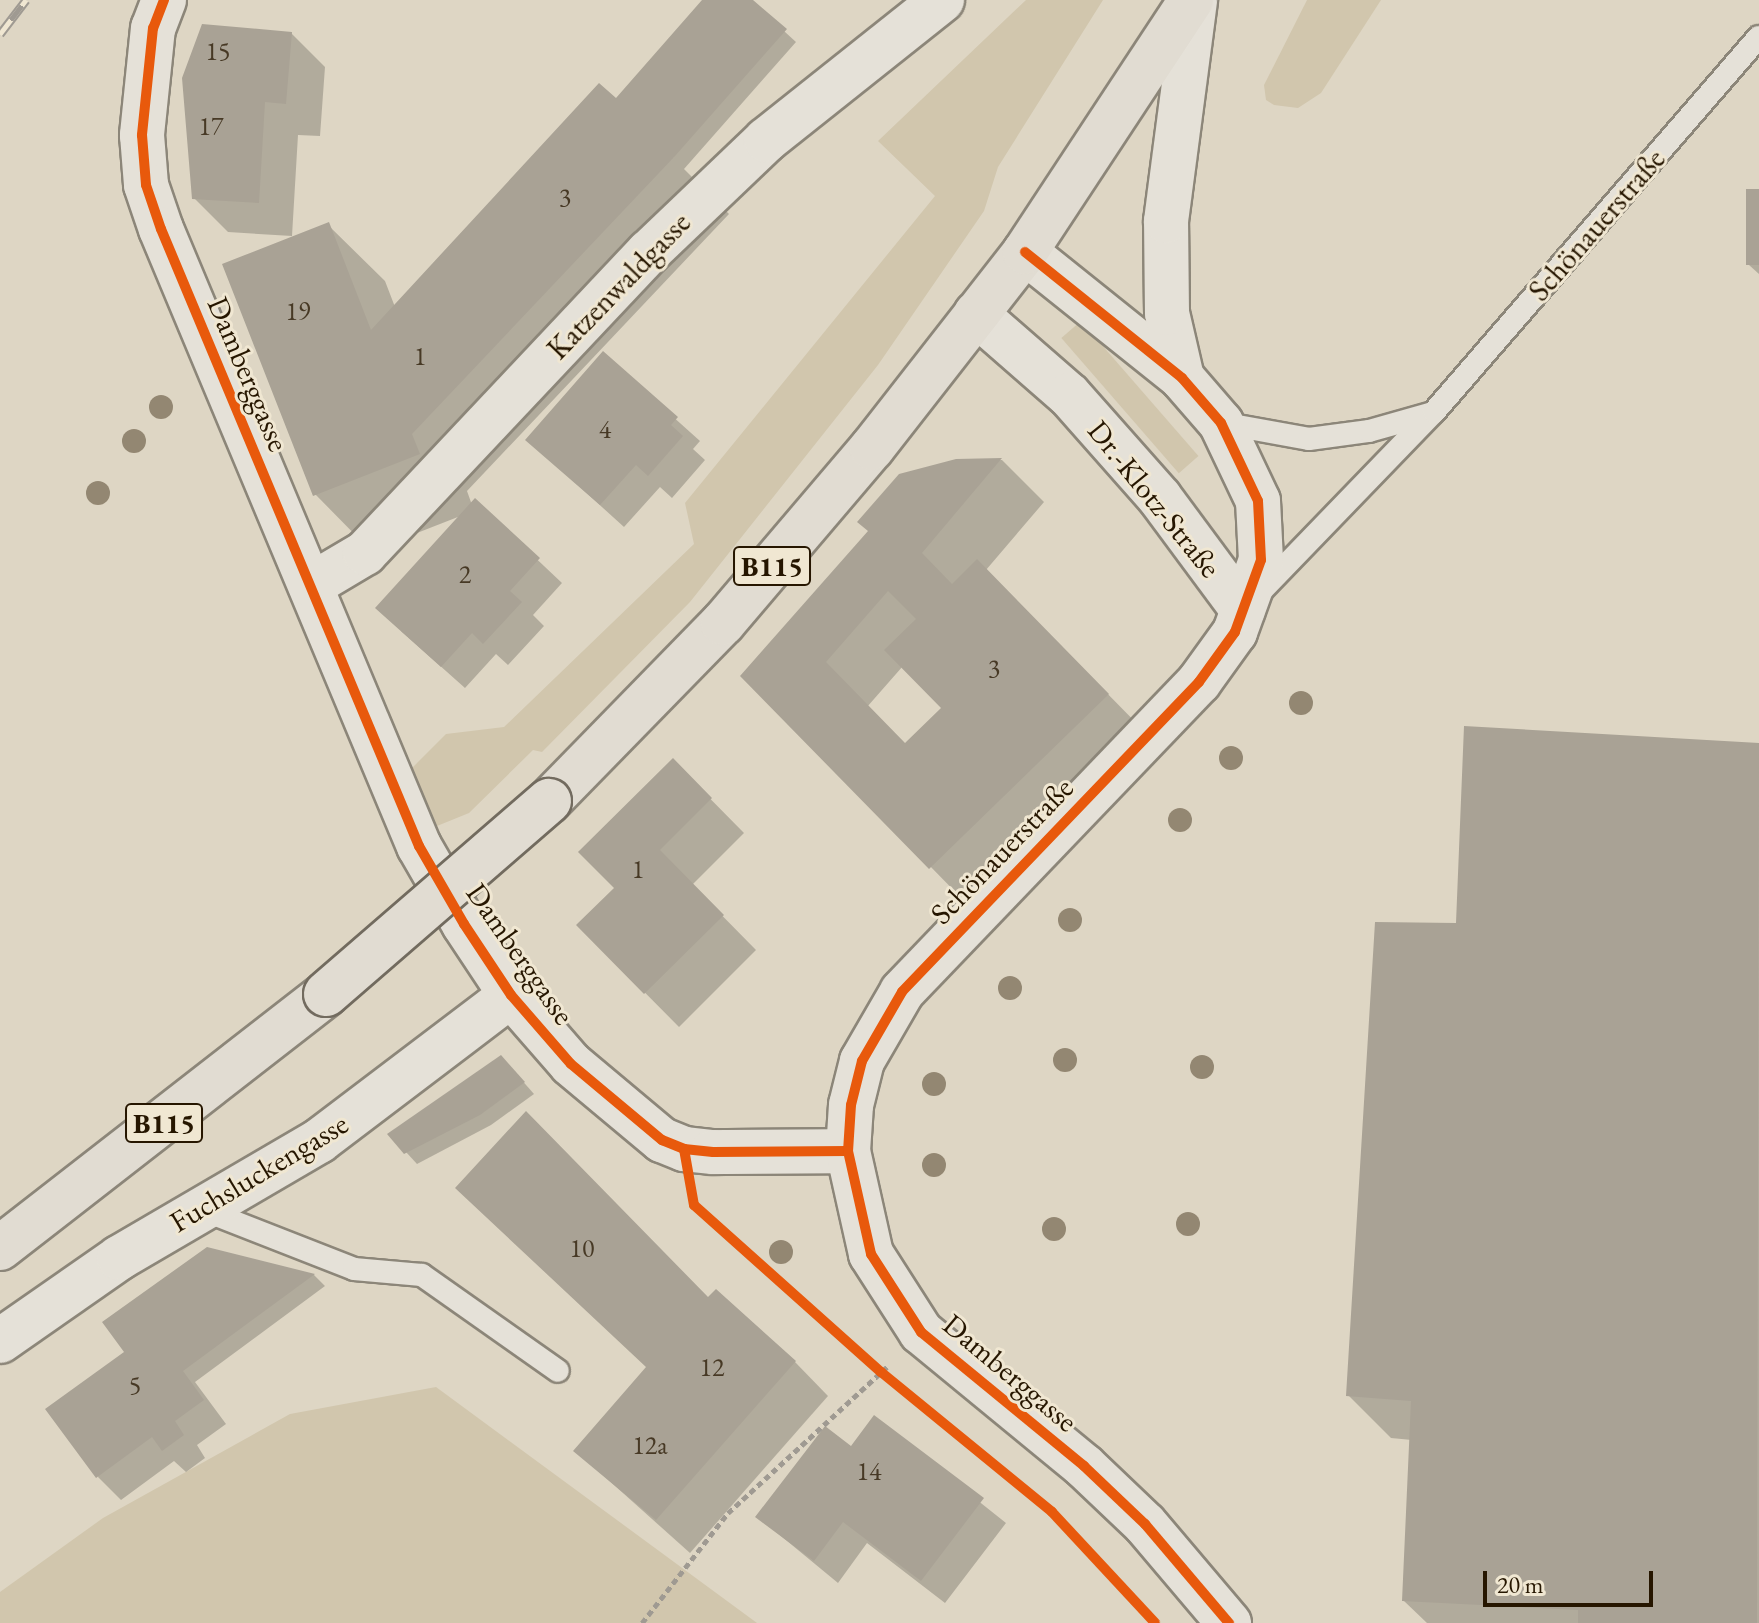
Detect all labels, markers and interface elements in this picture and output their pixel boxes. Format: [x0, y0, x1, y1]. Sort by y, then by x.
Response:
house number: 15 [206, 36, 230, 68]
house number: 17 [199, 111, 223, 143]
street label: Schönauerstraße [1521, 142, 1673, 308]
house number: 3 [559, 182, 571, 214]
street label: Katzenwaldgasse [540, 205, 698, 367]
street label: Damberggasse [199, 291, 297, 457]
house number: 19 [286, 296, 310, 328]
house number: 1 [414, 341, 426, 373]
street label: Dr.-Klotz-Straße [1080, 413, 1228, 585]
house number: 4 [599, 414, 611, 446]
road number: B115 [732, 542, 812, 590]
house number: 2 [459, 559, 471, 591]
house number: 3 [988, 653, 1000, 685]
street label: Schönauerstraße [923, 770, 1081, 932]
house number: 1 [632, 854, 644, 886]
street label: Damberggasse [458, 876, 582, 1032]
road number: B115 [124, 1099, 204, 1147]
street label: Fuchsluckengasse [163, 1106, 355, 1240]
house number: 10 [570, 1233, 594, 1265]
street label: Damberggasse [936, 1306, 1084, 1440]
house number: 12 [700, 1352, 724, 1384]
house number: 5 [129, 1370, 141, 1402]
house number: 12a [632, 1430, 668, 1462]
house number: 14 [857, 1456, 881, 1488]
scale bar [1487, 1555, 1657, 1605]
text: 20 m [1497, 1569, 1544, 1600]

